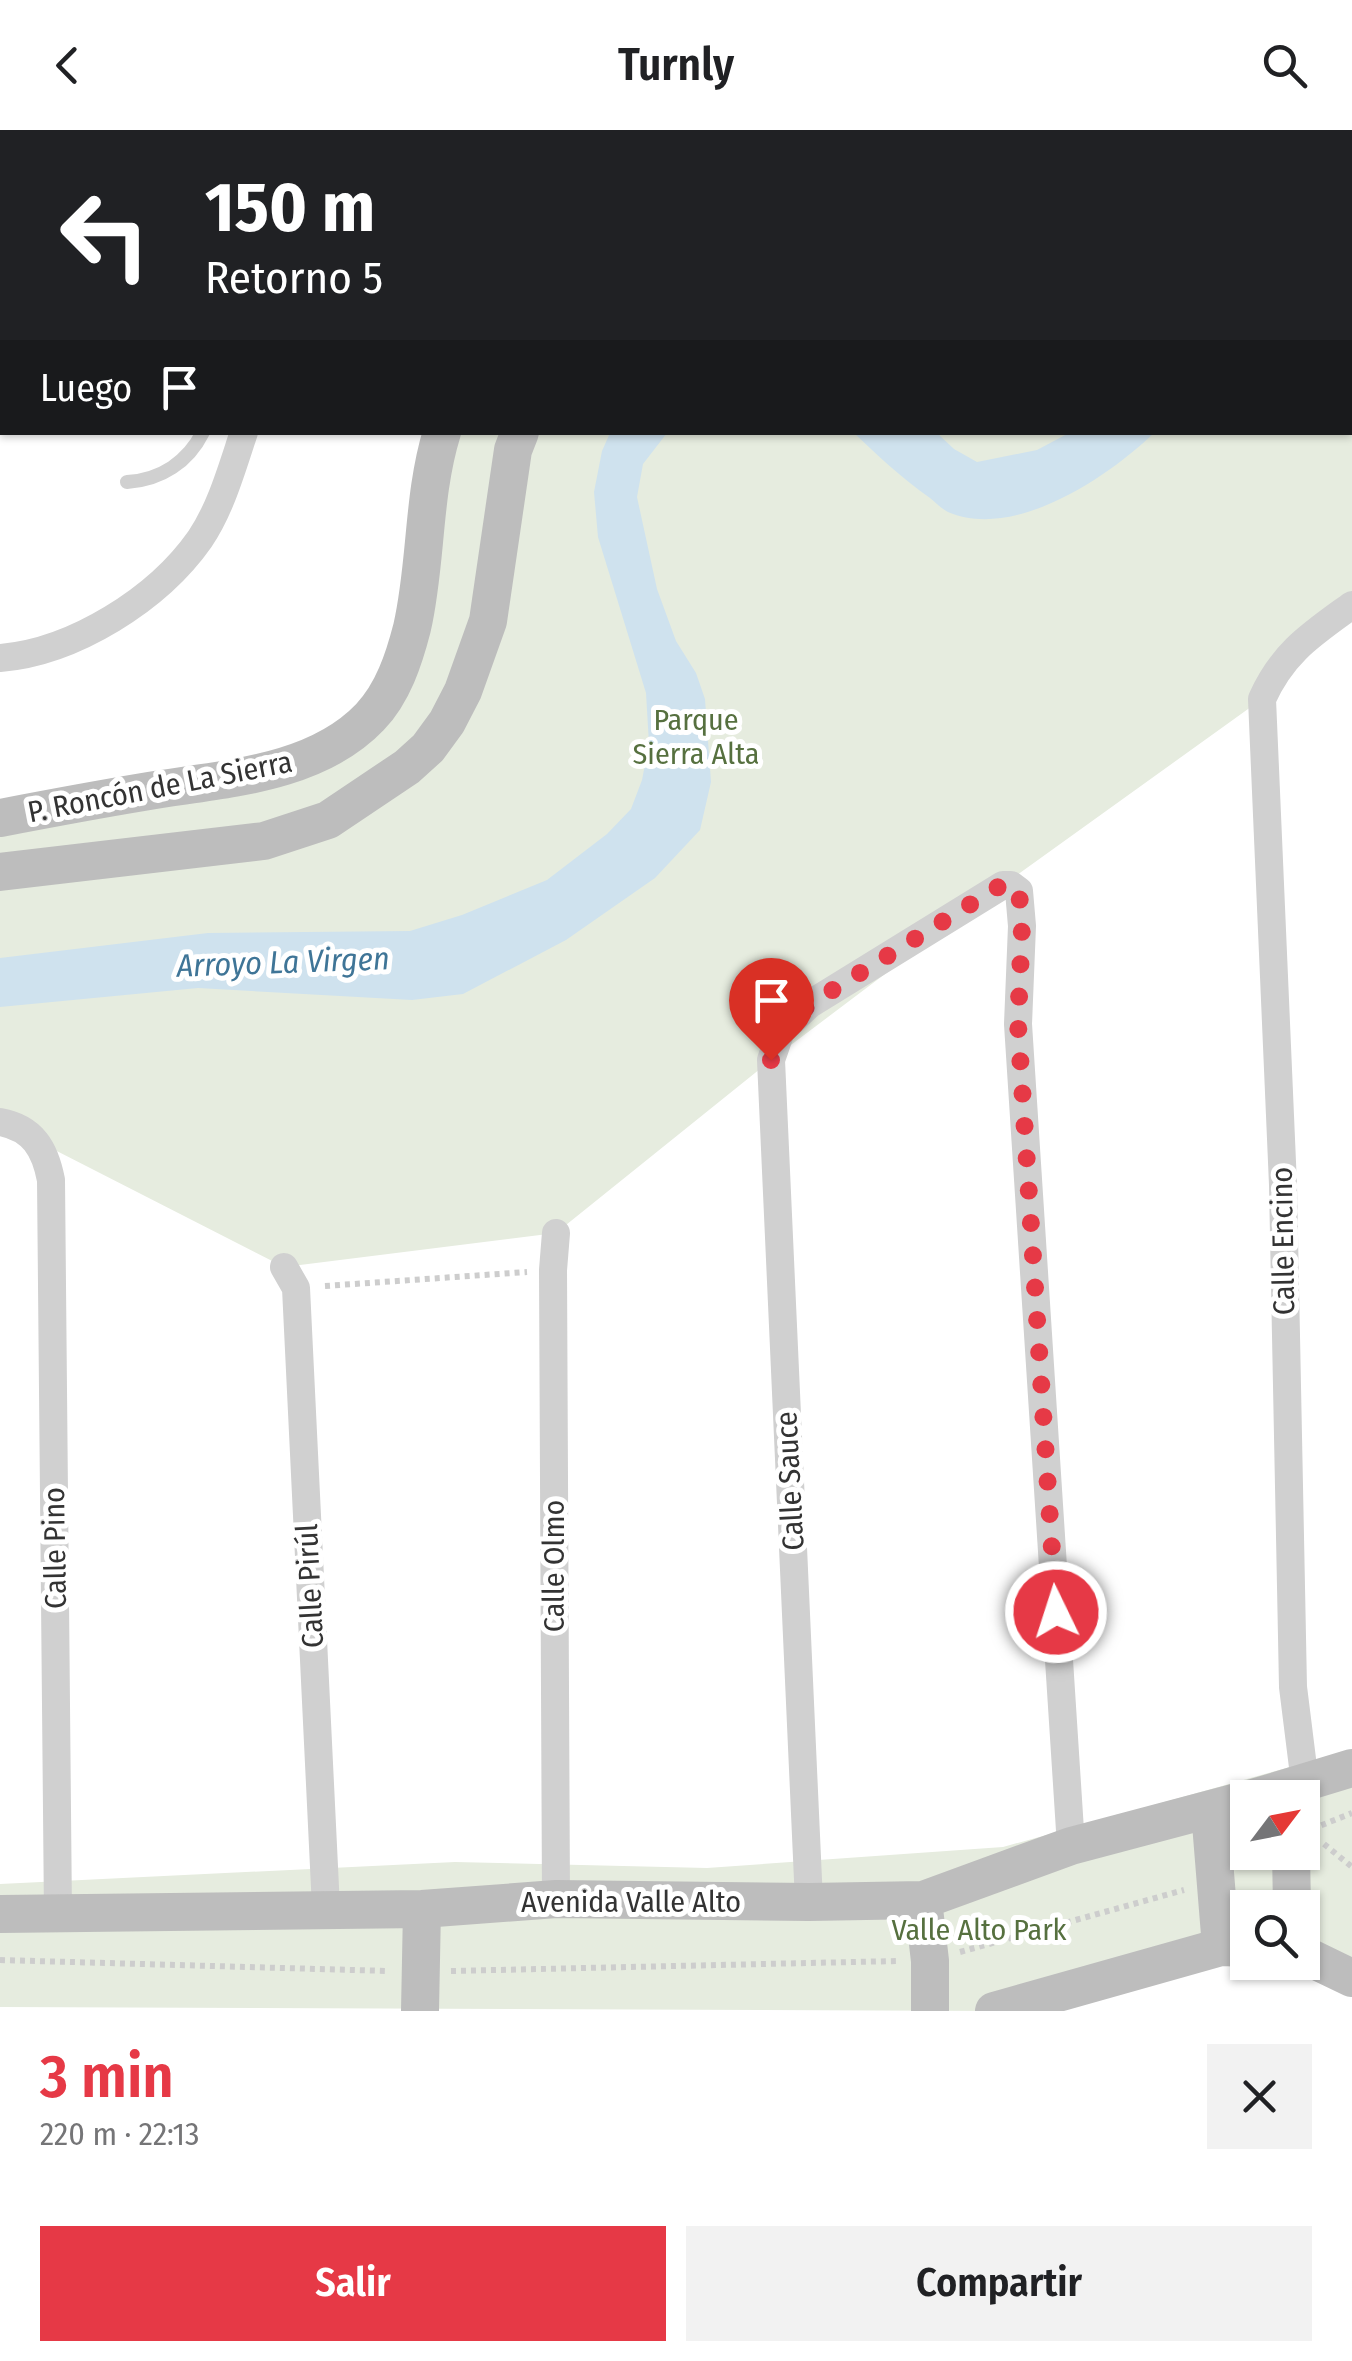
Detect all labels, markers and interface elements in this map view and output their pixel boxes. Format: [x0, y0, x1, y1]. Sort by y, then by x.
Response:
icon: back [40, 38, 95, 93]
text: Turnly [618, 38, 734, 92]
icon: search [1257, 38, 1312, 93]
text: 150 m [205, 166, 375, 250]
icon: left [40, 170, 170, 300]
text: Retorno 5 [205, 251, 383, 305]
icon: arrive [152, 360, 207, 415]
text: Luego [40, 365, 132, 411]
park label: Parque Sierra Alta [632, 702, 760, 772]
street label: P. Roncón de La Sierra [25, 744, 295, 830]
water label: Arroyo La Virgen [175, 939, 390, 985]
pin [729, 958, 814, 1061]
icon: arrive [744, 973, 799, 1028]
street label: Calle Encino [1264, 1166, 1302, 1316]
street label: Calle Sauce [768, 1411, 812, 1551]
street label: Calle Pino [36, 1487, 74, 1609]
street label: Calle Olmo [536, 1500, 572, 1632]
street label: Calle Pirúl [289, 1523, 331, 1649]
position arrow [1004, 1560, 1108, 1664]
north arrow [1230, 1780, 1320, 1870]
map controls [1230, 1780, 1320, 1980]
street label: Avenida Valle Alto [521, 1884, 741, 1920]
button: search [1230, 1890, 1320, 1980]
park label: Valle Alto Park [891, 1912, 1067, 1948]
text: 3 min [40, 2041, 174, 2113]
button: close [1207, 2044, 1312, 2149]
text: 220 m · 22:13 [40, 2115, 199, 2153]
button: Salir [40, 2226, 666, 2341]
button: Compartir [686, 2226, 1312, 2341]

